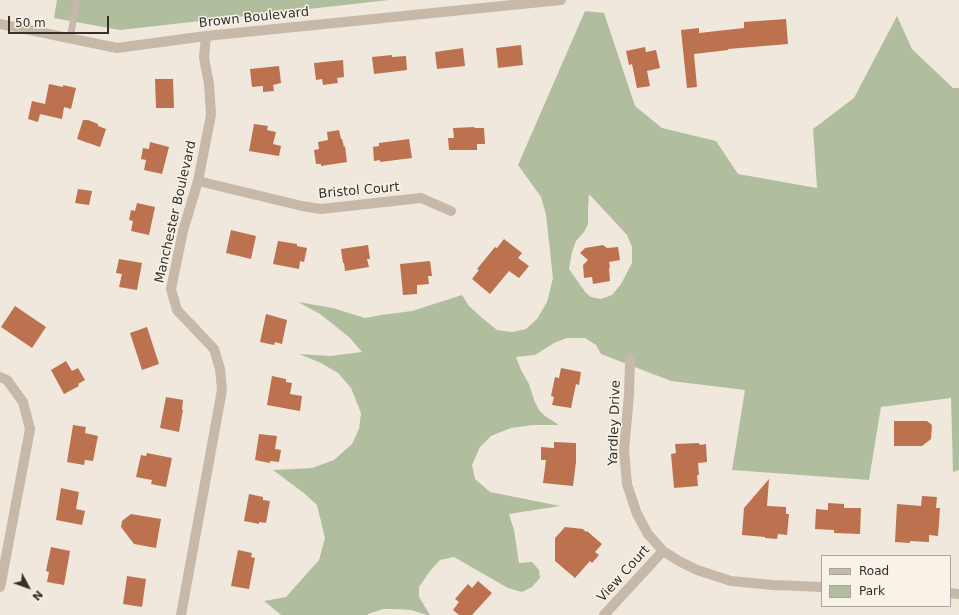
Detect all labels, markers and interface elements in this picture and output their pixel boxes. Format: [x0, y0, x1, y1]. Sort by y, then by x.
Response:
street label: Brown Boulevard [198, 4, 310, 32]
scale bar [10, 8, 111, 34]
text: 50 m [15, 16, 46, 30]
street label: Manchester Boulevard [152, 139, 200, 285]
street label: Bristol Court [318, 180, 400, 202]
street label: Yardley Drive [606, 380, 624, 466]
street label: View Court [595, 543, 653, 605]
legend [821, 555, 951, 607]
text: Road [859, 564, 889, 578]
north arrow [8, 567, 48, 607]
text: Park [859, 584, 885, 598]
text: N [30, 587, 45, 603]

